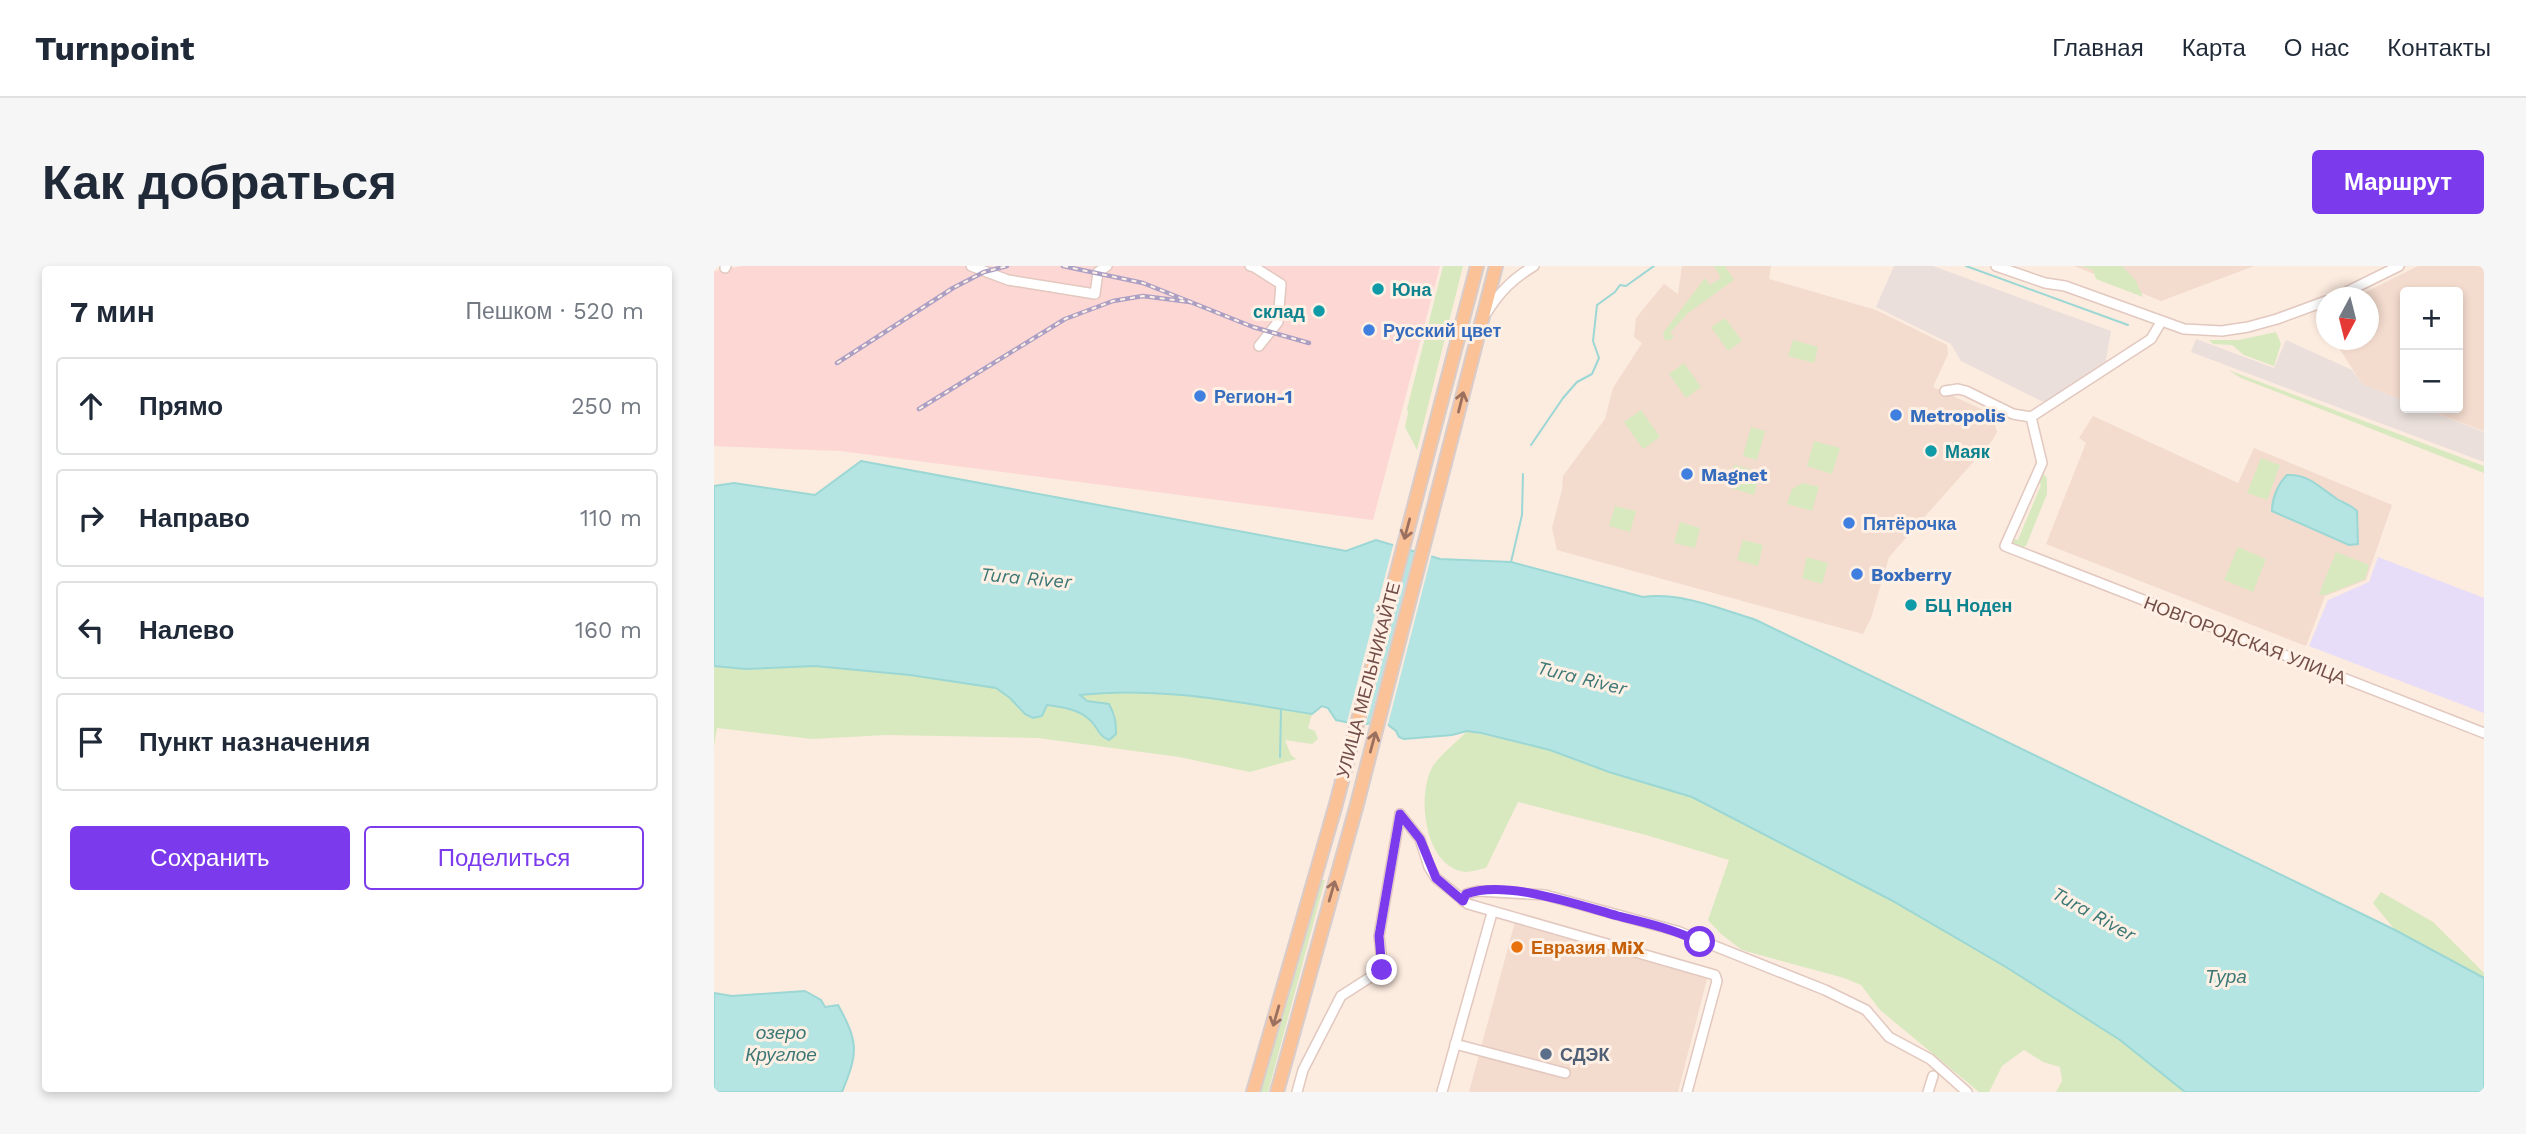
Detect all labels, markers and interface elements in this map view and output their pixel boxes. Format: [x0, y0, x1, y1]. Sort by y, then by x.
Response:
text: Turnpoint [35, 29, 194, 68]
text: Главная [2052, 34, 2144, 62]
text: Карта [2182, 34, 2246, 62]
text: О нас [2284, 34, 2349, 62]
text: Контакты [2387, 34, 2491, 62]
button: Маршрут [2312, 150, 2484, 214]
text: Как добраться [42, 153, 397, 211]
place label: Юна [1392, 279, 1432, 300]
marker: Юна [1370, 281, 1386, 297]
north arrow [2316, 287, 2379, 350]
map controls [2400, 287, 2463, 413]
button: + [2400, 287, 2463, 350]
text: 7 мин [70, 294, 155, 329]
text: Пешком · 520 m [466, 298, 644, 325]
place label: склад [1253, 301, 1306, 322]
marker: склад [1311, 303, 1327, 319]
place label: Русский цвет [1383, 320, 1502, 341]
marker: Русский цвет [1361, 322, 1377, 338]
button: − [2400, 350, 2463, 413]
place label: Регион-1 [1214, 386, 1293, 407]
icon: ahead [72, 387, 110, 425]
marker: Регион-1 [1192, 388, 1208, 404]
text: Прямо [139, 391, 223, 421]
one-way arrow [1454, 391, 1468, 414]
text: 250 m [571, 393, 642, 420]
place label: Metropolis [1910, 405, 2006, 426]
marker: Metropolis [1888, 407, 1904, 423]
place label: Маяк [1945, 441, 1991, 462]
marker: Маяк [1923, 443, 1939, 459]
place label: Magnet [1701, 464, 1767, 485]
marker: Magnet [1679, 466, 1695, 482]
icon: right [72, 499, 110, 537]
text: Направо [139, 503, 250, 533]
text: 110 m [580, 505, 642, 532]
place label: Пятёрочка [1863, 513, 1957, 534]
marker: Пятёрочка [1841, 515, 1857, 531]
one-way arrow [1400, 517, 1413, 540]
water label: Tura River [979, 563, 1073, 593]
place label: Boxberry [1871, 564, 1952, 585]
marker: Boxberry [1849, 566, 1865, 582]
street label: УЛИЦА МЕЛЬНИКАЙТЕ [1332, 580, 1404, 780]
street label: НОВГОРОДСКАЯ УЛИЦА [2141, 592, 2349, 688]
place label: БЦ Ноден [1925, 595, 2012, 616]
marker: БЦ Ноден [1903, 597, 1919, 613]
icon: left [72, 611, 110, 649]
text: Налево [139, 615, 234, 645]
text: 160 m [575, 617, 642, 644]
water label: Tura River [1535, 656, 1630, 700]
icon: arrive [72, 723, 110, 761]
text: Пункт назначения [139, 727, 370, 757]
one-way arrow [1367, 731, 1380, 754]
button: Сохранить [70, 826, 350, 890]
button: Поделиться [364, 826, 644, 890]
one-way arrow [1327, 880, 1340, 902]
water label: Tura River [2048, 882, 2140, 947]
route start [1684, 926, 1715, 957]
place label: Евразия MiX [1531, 937, 1645, 958]
marker: Евразия MiX [1509, 939, 1525, 955]
route end [1366, 954, 1397, 985]
water label: Тура [2205, 965, 2247, 988]
one-way arrow [1268, 1005, 1281, 1027]
water label: озеро Круглое [745, 1021, 817, 1066]
place label: СДЭК [1560, 1044, 1610, 1065]
marker: СДЭК [1538, 1046, 1554, 1062]

